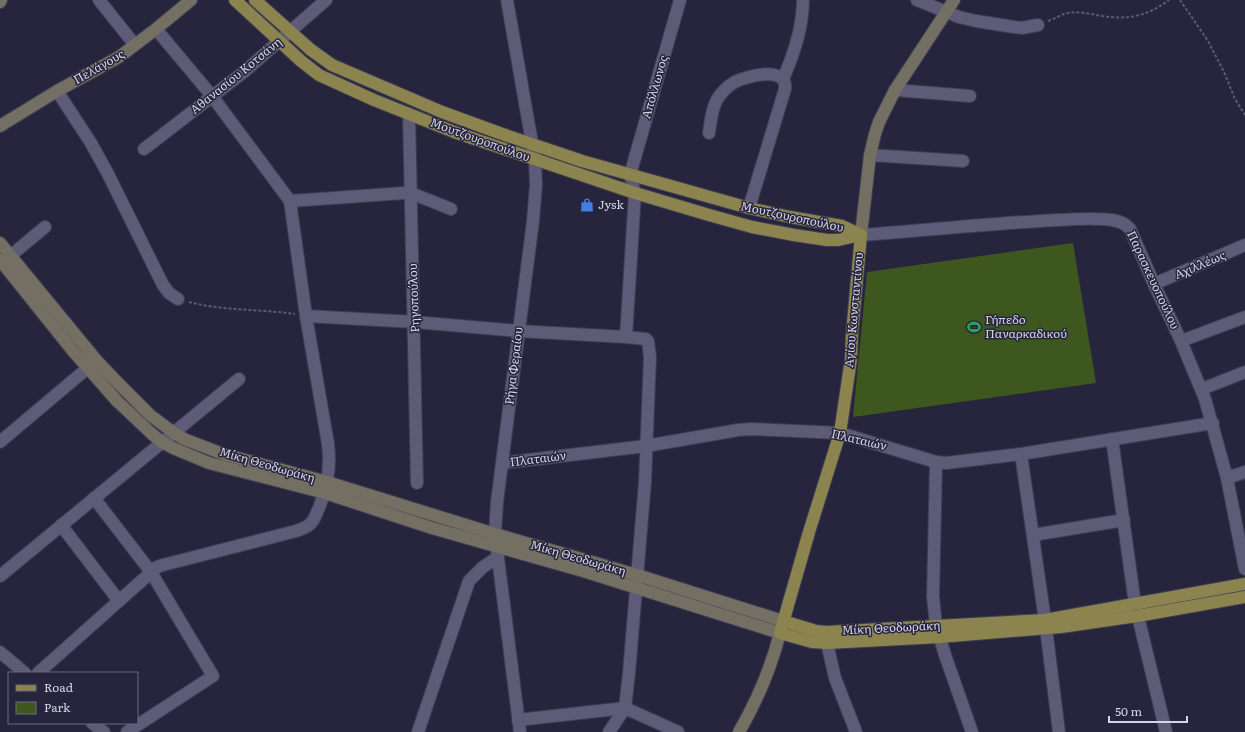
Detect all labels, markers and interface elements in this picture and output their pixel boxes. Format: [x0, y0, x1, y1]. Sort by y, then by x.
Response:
street label: Αθανασίου Κοτσάνη [186, 33, 285, 118]
street label: Πελάγους [69, 44, 128, 88]
street label: Απόλλωνος [636, 53, 672, 121]
street label: Μουτζουροπούλου [428, 113, 533, 165]
place label: Jysk [598, 195, 624, 213]
street label: Μουτζουροπούλου [739, 196, 845, 236]
shop icon: Jysk [579, 197, 595, 213]
street label: Παρασκευοπούλου [1123, 227, 1185, 332]
street label: Αχιλλέως [1171, 245, 1228, 283]
street label: Αγίου Κωνσταντίνου [839, 251, 867, 368]
street label: Ρηγοπούλου [403, 263, 423, 333]
place label: Γήπεδο Παναρκαδικού [985, 310, 1067, 342]
sports icon: Γήπεδο Παναρκαδικού [966, 319, 982, 335]
street label: Ρήγα Φεραίου [499, 326, 527, 406]
street label: Πλαταιών [830, 424, 889, 454]
street label: Μίκη Θεοδωράκη [217, 442, 317, 486]
street label: Πλαταιών [509, 446, 567, 470]
street label: Μίκη Θεοδωράκη [528, 535, 628, 579]
street label: Μίκη Θεοδωράκη [841, 615, 941, 639]
legend [8, 672, 138, 724]
text: Road [44, 678, 74, 696]
text: Park [44, 698, 71, 716]
scale bar [1109, 698, 1187, 724]
text: 50 m [1115, 702, 1142, 720]

